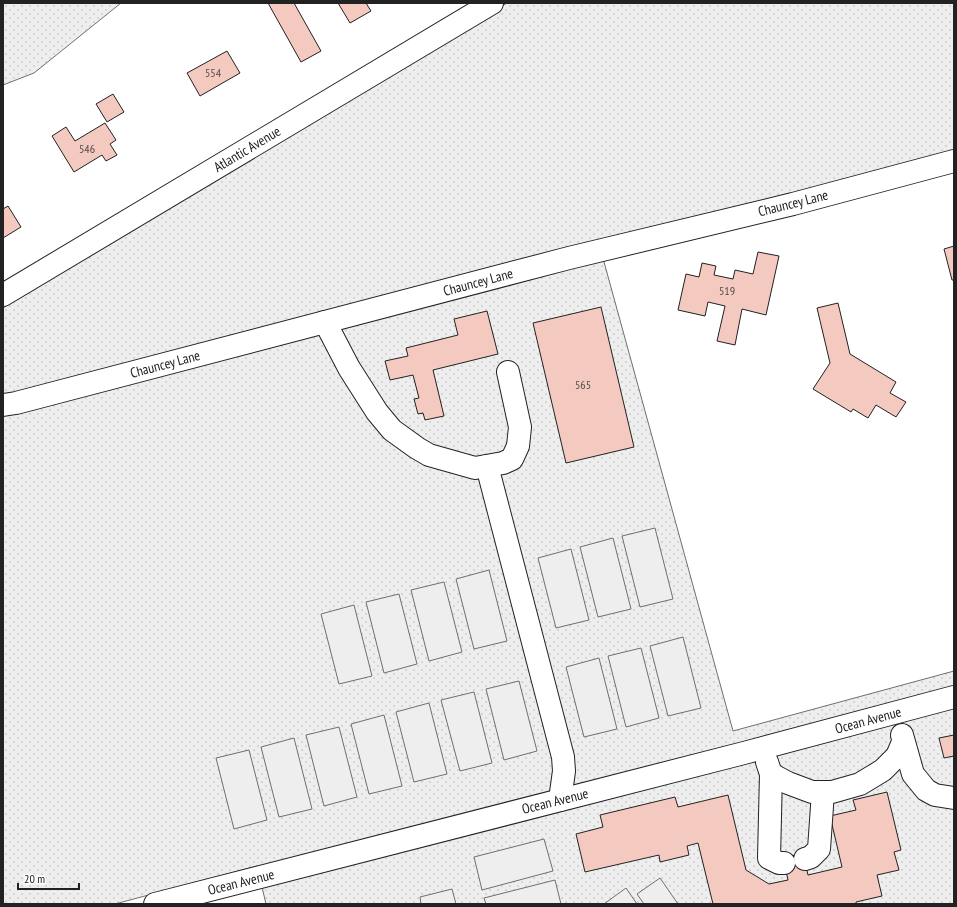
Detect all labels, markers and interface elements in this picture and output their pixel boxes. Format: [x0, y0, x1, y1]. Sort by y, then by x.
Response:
house number: 554 [205, 65, 222, 80]
street label: Atlantic Avenue [210, 122, 284, 176]
house number: 546 [79, 141, 95, 156]
street label: Chauncey Lane [756, 186, 830, 220]
street label: Chauncey Lane [441, 264, 515, 300]
house number: 519 [719, 283, 735, 298]
street label: Chauncey Lane [128, 346, 202, 382]
house number: 565 [575, 377, 591, 392]
street label: Ocean Avenue [833, 702, 903, 737]
street label: Ocean Avenue [520, 784, 590, 818]
scale bar [18, 865, 79, 891]
street label: Ocean Avenue [206, 865, 276, 899]
text: 20 m [24, 871, 45, 886]

